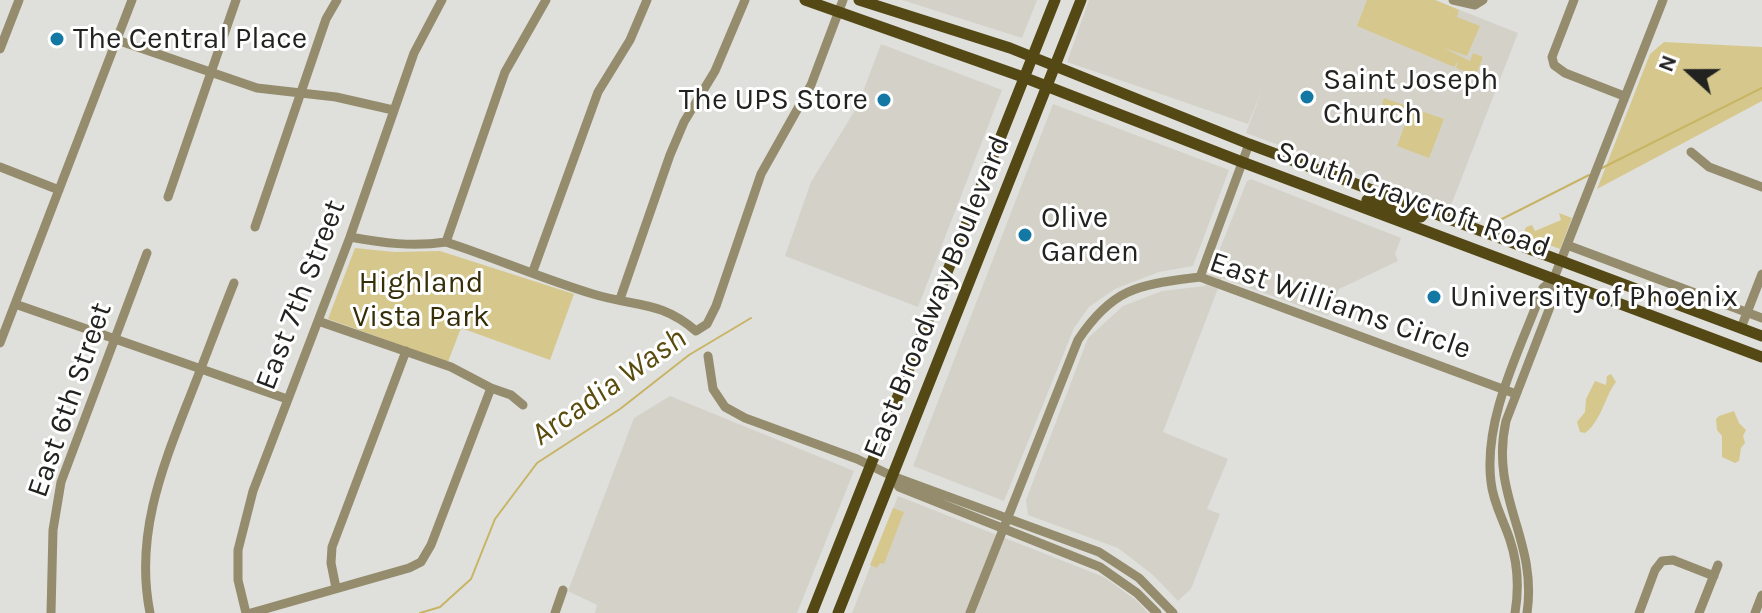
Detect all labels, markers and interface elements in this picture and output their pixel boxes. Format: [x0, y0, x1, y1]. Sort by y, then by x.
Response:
place label: The Central Place [73, 21, 307, 57]
marker: The Central Place [48, 30, 66, 48]
north arrow [1650, 32, 1730, 112]
text: N [1653, 51, 1683, 75]
place label: Saint Joseph Church [1323, 62, 1498, 132]
place label: The UPS Store [679, 82, 868, 118]
marker: Saint Joseph Church [1298, 88, 1316, 106]
marker: The UPS Store [875, 91, 893, 109]
street label: East Broadway Boulevard [856, 131, 1018, 463]
street label: South Craycroft Road [1271, 134, 1555, 266]
street label: East 7th Street [248, 195, 354, 395]
place label: Olive Garden [1041, 200, 1139, 270]
marker: Olive Garden [1016, 226, 1034, 244]
street label: East Williams Circle [1205, 244, 1475, 368]
park label: Highland Vista Park [352, 265, 490, 336]
place label: University of Phoenix [1450, 279, 1738, 315]
marker: University of Phoenix [1425, 288, 1443, 306]
street label: East 6th Street [20, 298, 120, 502]
water label: Arcadia Wash [524, 319, 694, 455]

